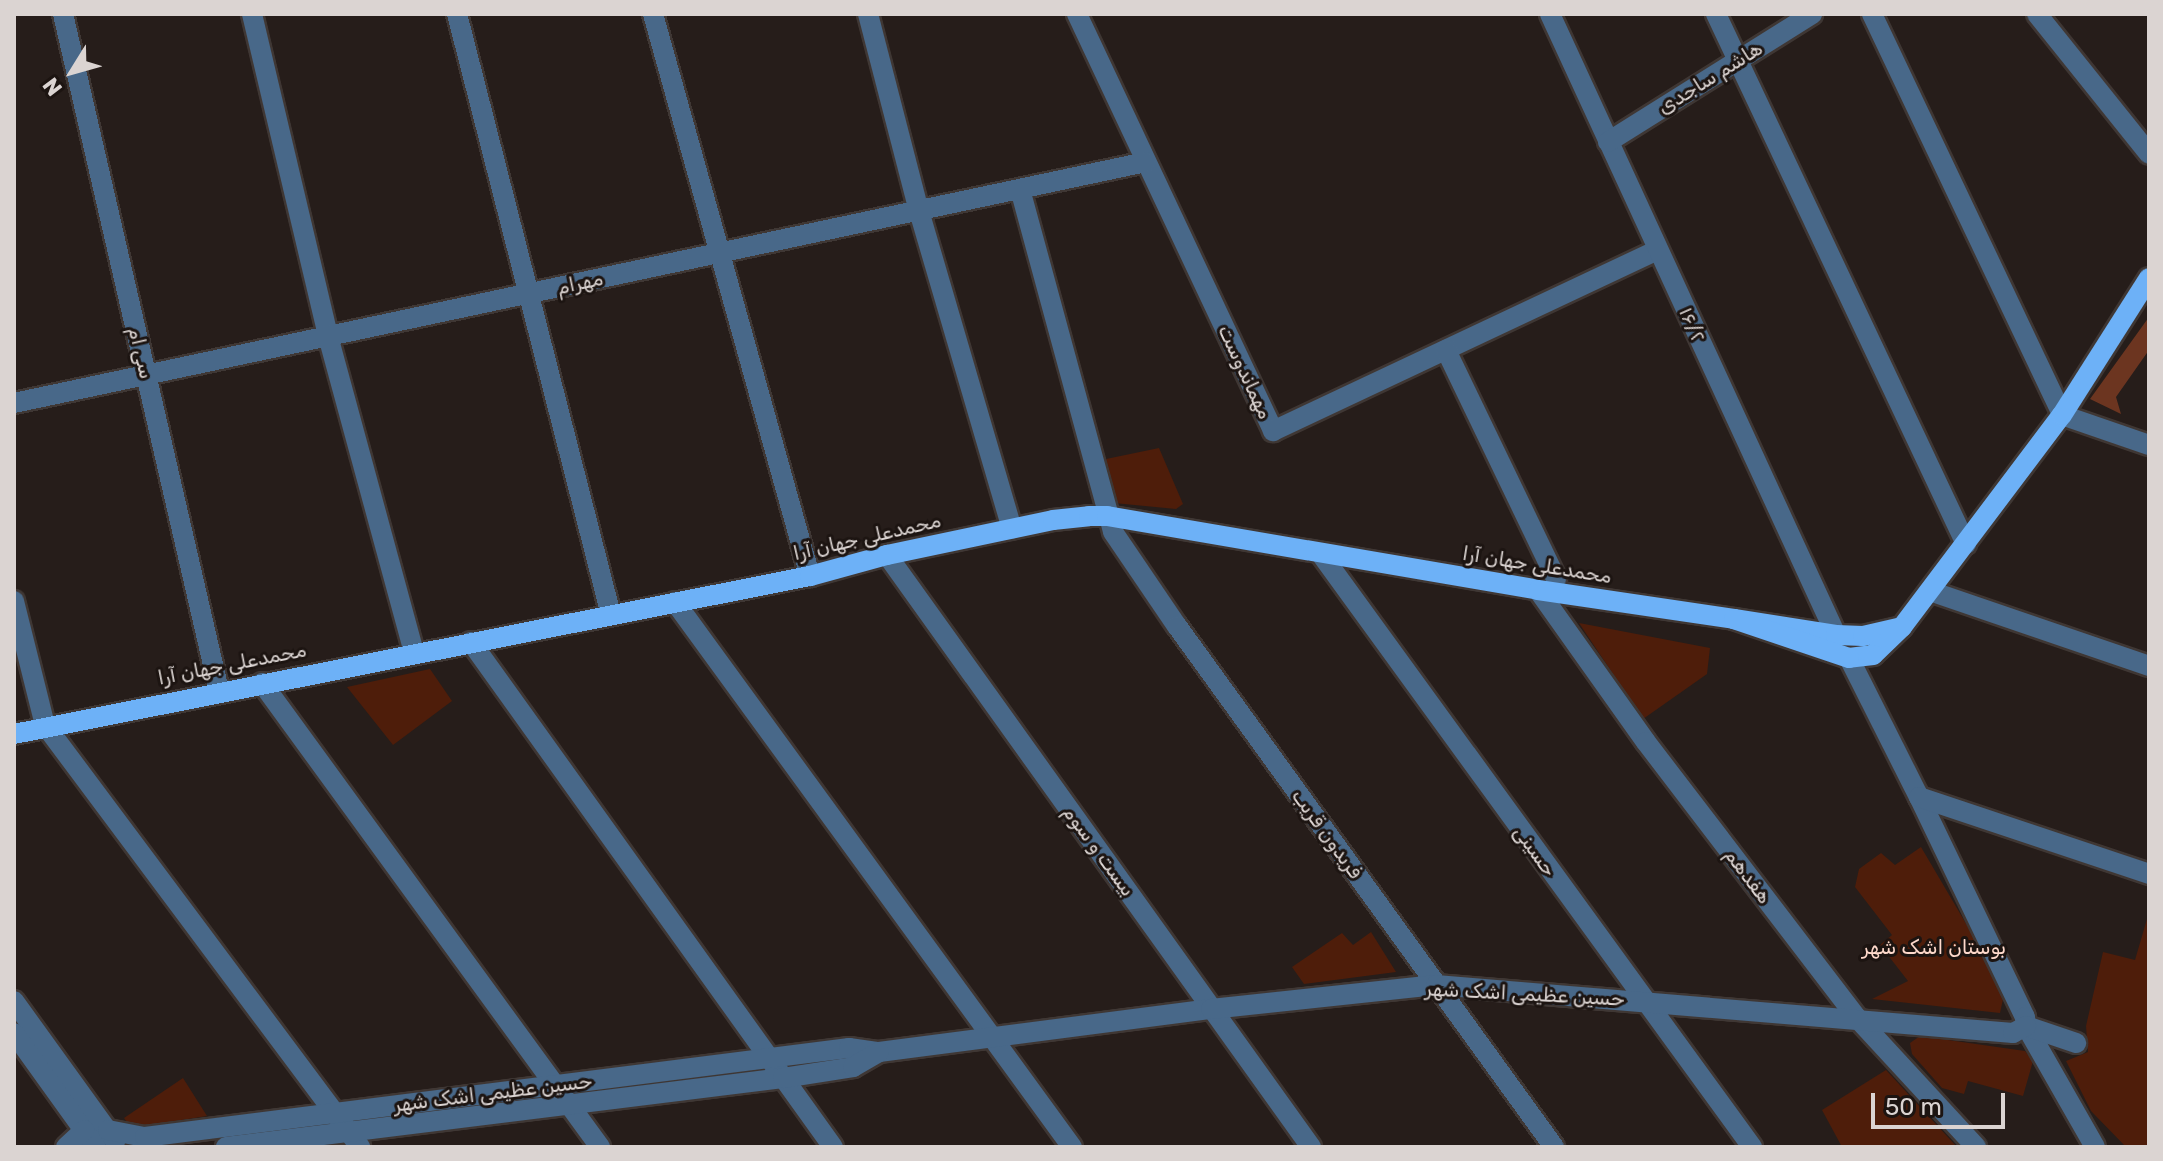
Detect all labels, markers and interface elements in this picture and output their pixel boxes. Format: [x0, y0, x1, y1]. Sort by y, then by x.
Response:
north arrow [32, 32, 112, 112]
street label: هاشم ساجدی [1653, 36, 1767, 120]
text: N [37, 72, 68, 101]
street label: مهرام [555, 266, 605, 300]
street label: ۱۶/۲ [1674, 304, 1710, 346]
street label: مهماندوست [1213, 321, 1277, 423]
street label: سی ام [123, 325, 159, 381]
street label: محمدعلی جهان آرا [791, 508, 943, 566]
street label: محمدعلی جهان آرا [1461, 541, 1613, 589]
street label: محمدعلی جهان آرا [156, 638, 308, 690]
street label: فریدون قریب [1286, 784, 1368, 884]
street label: بیست و سوم [1058, 801, 1140, 901]
street label: حسینی [1508, 821, 1562, 881]
street label: هفدهم [1719, 844, 1777, 908]
park label: بوستان اشک شهر [1862, 935, 2006, 959]
street label: حسین عظیمی اشک شهر [1425, 977, 1625, 1011]
street label: حسین عظیمی اشک شهر [392, 1069, 594, 1117]
scale bar [1875, 1077, 2009, 1127]
text: 50 m [1885, 1093, 1942, 1121]

